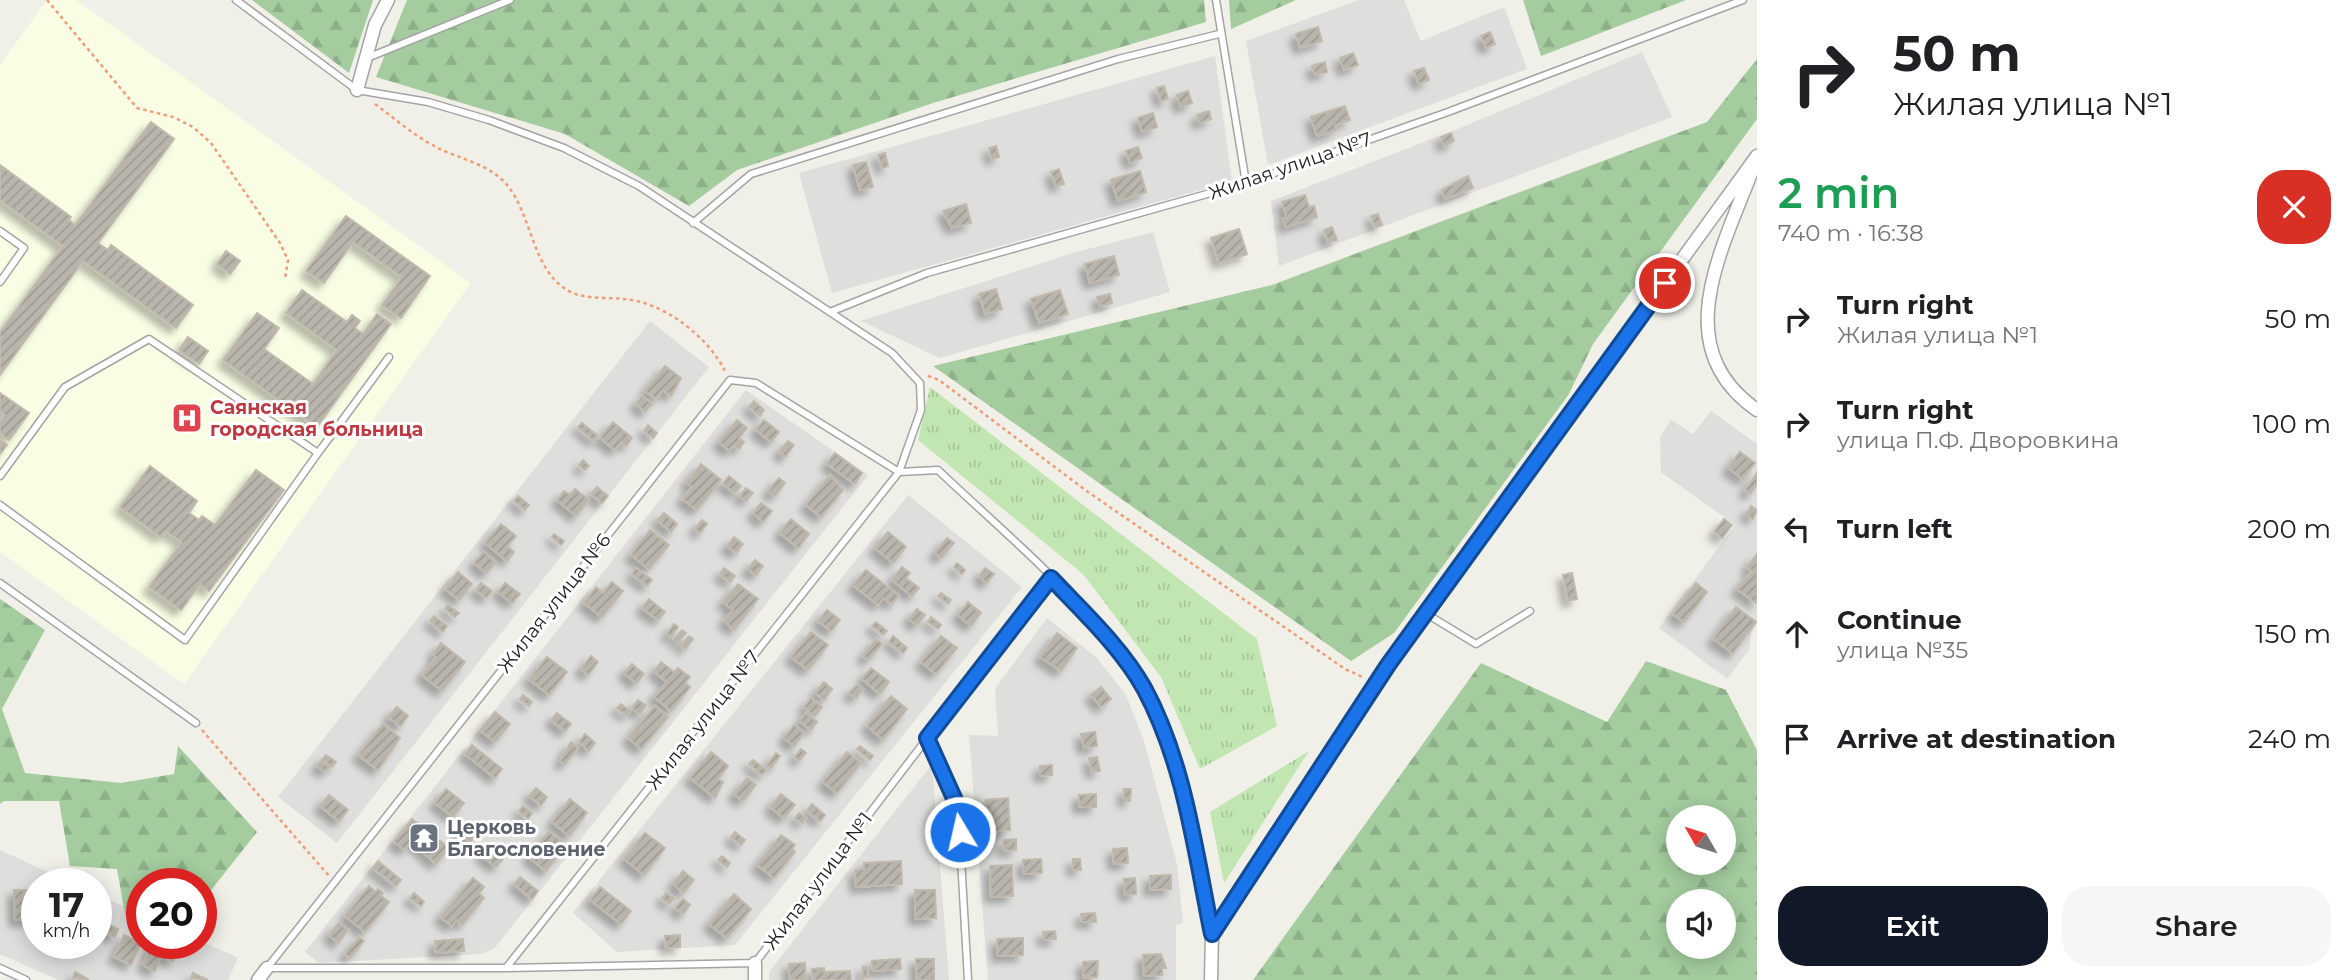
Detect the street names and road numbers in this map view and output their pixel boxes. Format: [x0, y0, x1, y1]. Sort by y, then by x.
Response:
street label: Жилая улица №7 [1206, 127, 1374, 205]
street label: Жилая улица №6 [492, 529, 616, 677]
street label: Жилая улица №7 [641, 646, 765, 794]
street label: Жилая улица №1 [759, 808, 877, 954]

